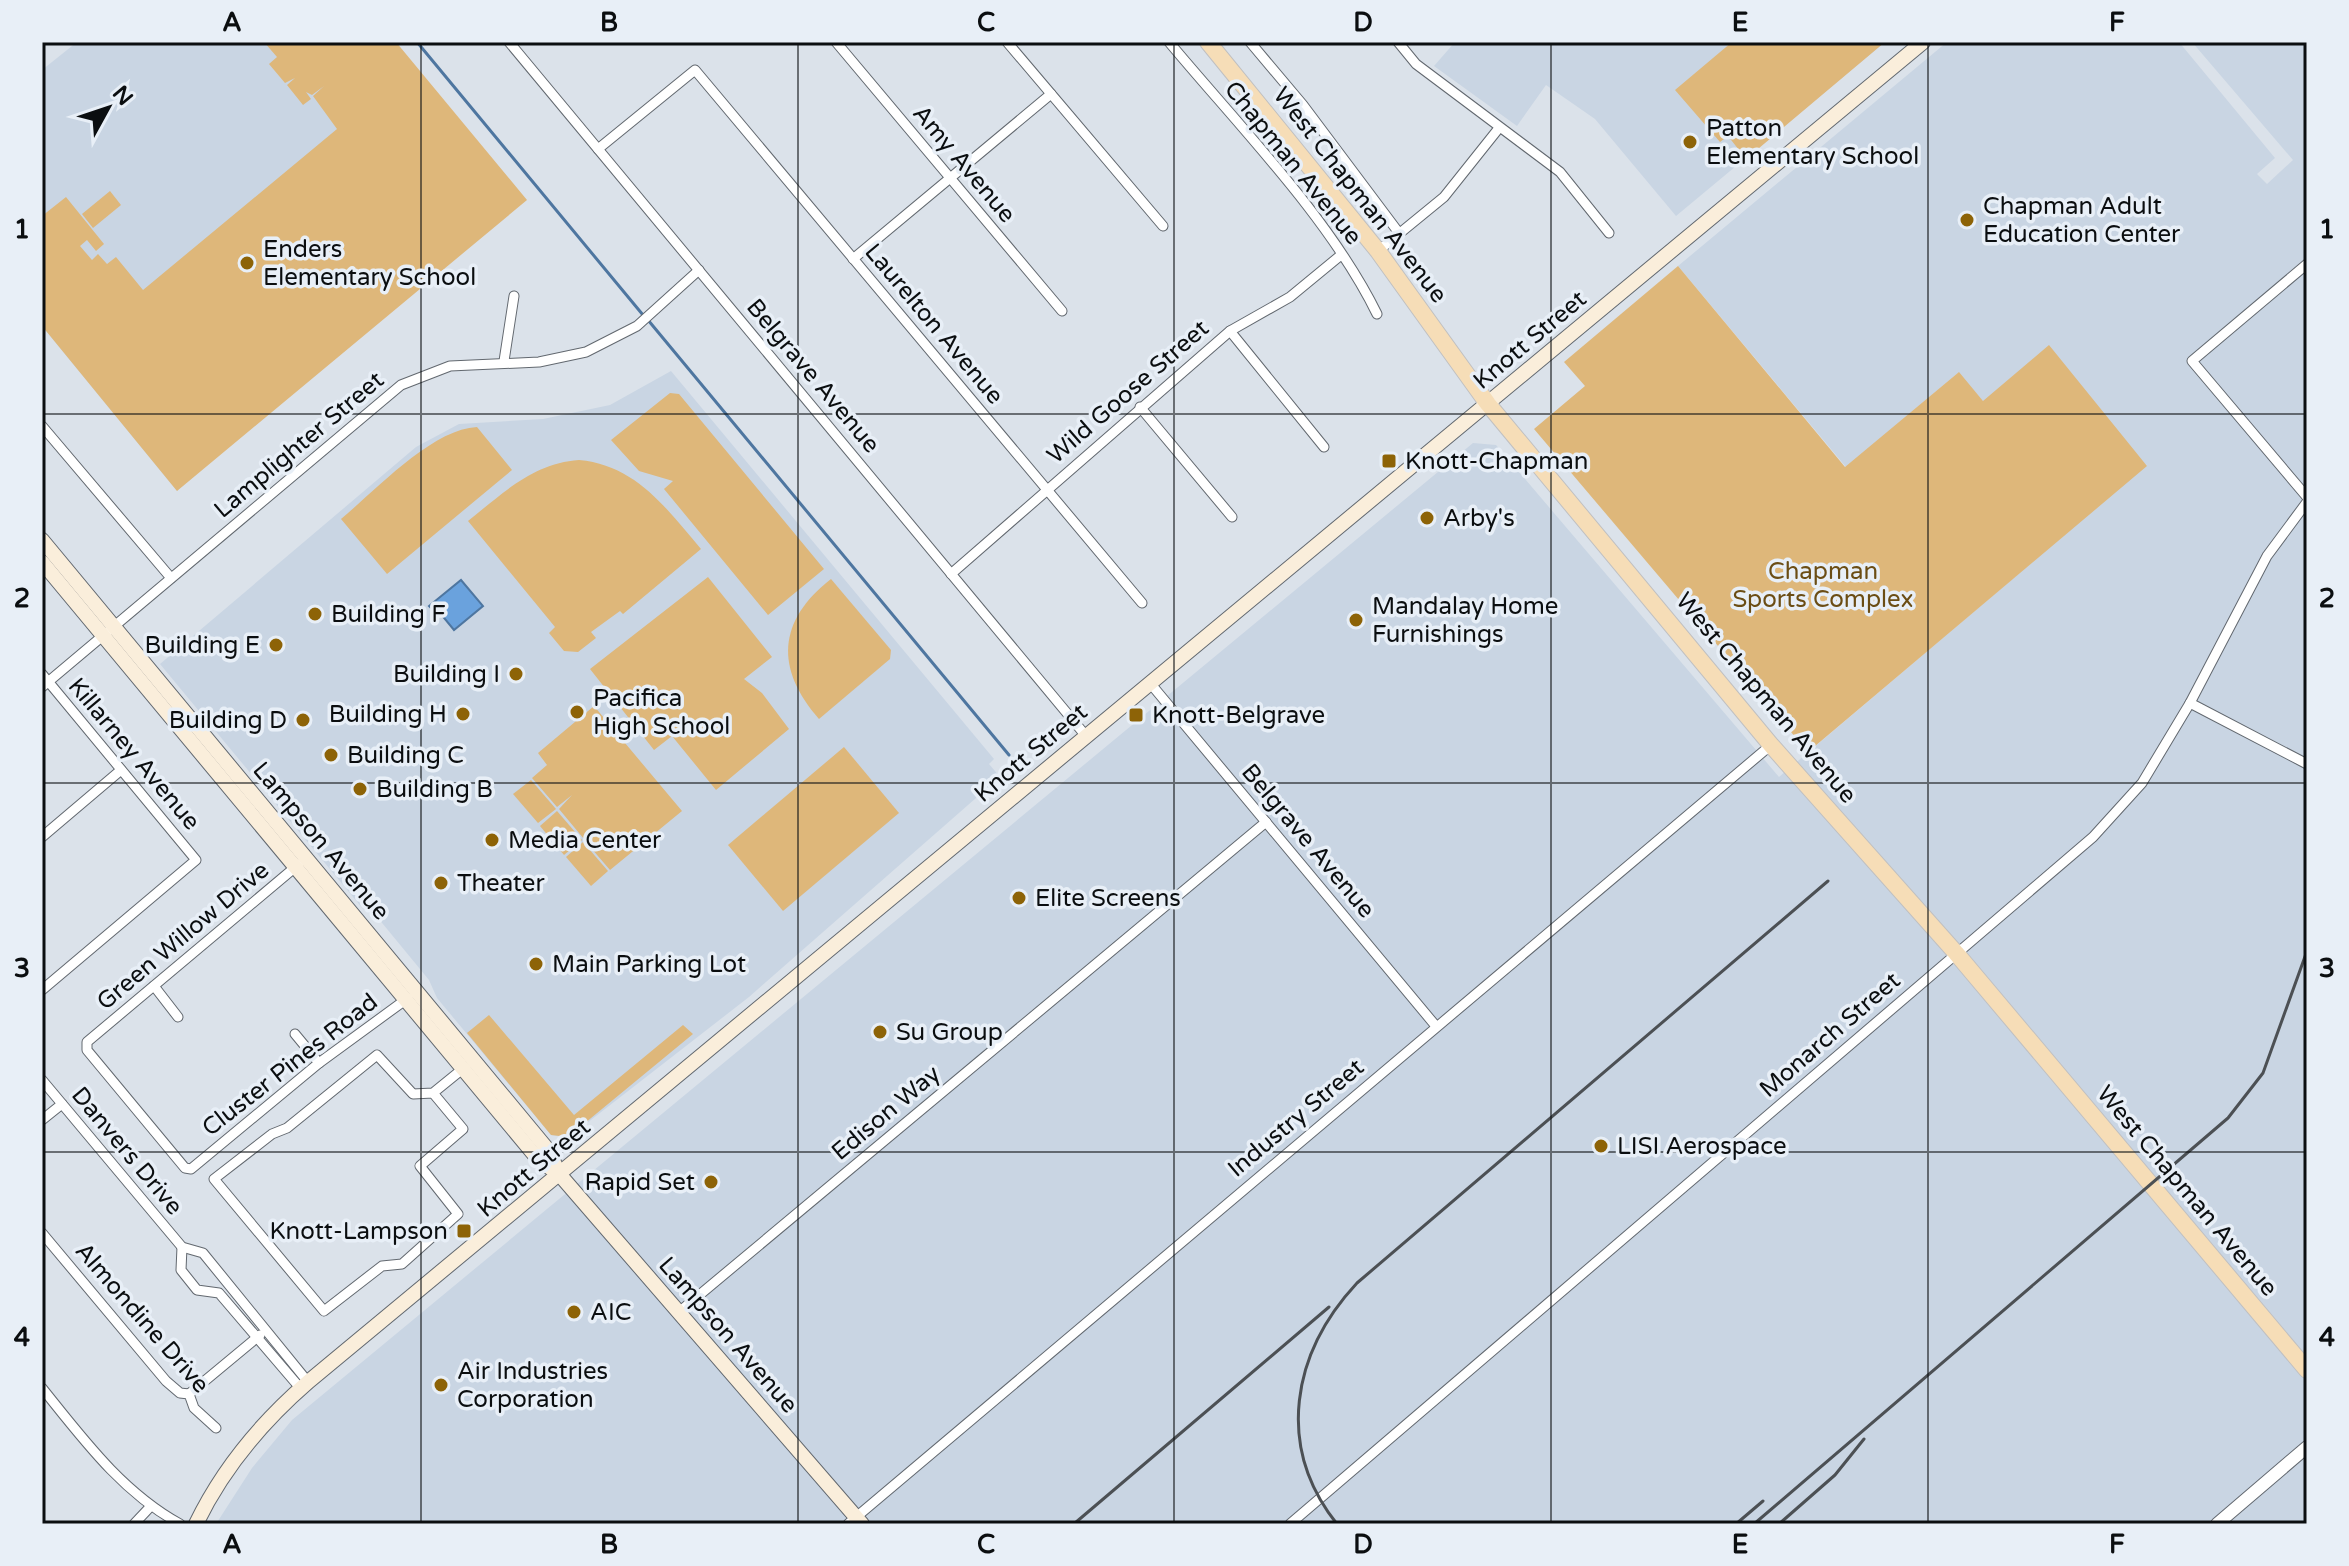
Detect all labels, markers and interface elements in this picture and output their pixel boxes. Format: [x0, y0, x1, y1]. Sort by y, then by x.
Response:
text: A [222, 7, 242, 38]
text: B [600, 7, 618, 38]
text: C [977, 7, 995, 38]
text: D [1353, 7, 1373, 38]
text: E [1732, 7, 1748, 38]
text: F [2109, 7, 2125, 38]
north arrow [68, 68, 148, 148]
street label: Chapman Avenue [1218, 75, 1368, 251]
text: N [107, 81, 138, 111]
street label: West Chapman Avenue [1267, 81, 1453, 309]
street label: Amy Avenue [906, 99, 1022, 229]
place label: Patton Elementary School [1706, 114, 1919, 171]
marker: Patton Elementary School [1681, 133, 1699, 151]
place label: Chapman Adult Education Center [1983, 192, 2181, 249]
marker: Chapman Adult Education Center [1958, 211, 1976, 229]
text: 1 [14, 214, 30, 245]
text: 1 [2319, 214, 2335, 245]
place label: Enders Elementary School [263, 235, 476, 292]
street label: Laurelton Avenue [858, 238, 1010, 410]
marker: Enders Elementary School [238, 254, 256, 272]
street label: Knott Street [1468, 284, 1592, 396]
street label: Belgrave Avenue [740, 293, 886, 459]
street label: Wild Goose Street [1041, 314, 1215, 470]
street label: Lamplighter Street [208, 366, 390, 524]
place label: Knott-Chapman [1405, 447, 1588, 476]
marker: Knott-Chapman [1380, 452, 1398, 470]
place label: Arby's [1443, 504, 1515, 533]
marker: Arby's [1418, 509, 1436, 527]
park label: Chapman Sports Complex [1733, 557, 1913, 614]
text: 2 [14, 583, 30, 614]
text: 2 [2319, 583, 2335, 614]
street label: West Chapman Avenue [1669, 587, 1863, 809]
place label: Mandalay Home Furnishings [1372, 592, 1558, 649]
place label: Building F [331, 600, 446, 629]
marker: Building F [306, 605, 324, 623]
marker: Mandalay Home Furnishings [1347, 611, 1365, 629]
place label: Building E [145, 631, 260, 660]
marker: Building E [267, 636, 285, 654]
place label: Building I [393, 660, 500, 689]
marker: Building I [507, 665, 525, 683]
street label: Killarney Avenue [62, 672, 206, 836]
place label: Pacifica High School [593, 684, 730, 741]
street label: Knott Street [969, 697, 1093, 809]
place label: Building H [329, 700, 447, 729]
place label: Knott-Belgrave [1152, 701, 1325, 730]
marker: Pacifica High School [568, 703, 586, 721]
marker: Building H [454, 705, 472, 723]
place label: Building D [169, 706, 287, 735]
marker: Knott-Belgrave [1127, 706, 1145, 724]
marker: Building D [294, 711, 312, 729]
place label: Building C [347, 741, 464, 770]
marker: Building C [322, 746, 340, 764]
street label: Lampson Avenue [246, 756, 396, 926]
street label: Belgrave Avenue [1235, 758, 1381, 924]
place label: Building B [376, 775, 493, 804]
marker: Building B [351, 780, 369, 798]
place label: Media Center [508, 826, 662, 855]
marker: Media Center [483, 831, 501, 849]
street label: Green Willow Drive [91, 856, 275, 1016]
place label: Theater [457, 869, 545, 898]
marker: Theater [432, 874, 450, 892]
place label: Elite Screens [1035, 884, 1181, 913]
marker: Elite Screens [1010, 889, 1028, 907]
place label: Main Parking Lot [552, 950, 746, 979]
text: 3 [14, 953, 30, 984]
text: 3 [2319, 953, 2335, 984]
marker: Main Parking Lot [527, 955, 545, 973]
street label: Monarch Street [1754, 966, 1906, 1104]
street label: Cluster Pines Road [196, 987, 384, 1143]
place label: Su Group [896, 1018, 1003, 1047]
marker: Su Group [871, 1023, 889, 1041]
street label: Industry Street [1222, 1053, 1370, 1183]
street label: Edison Way [826, 1059, 946, 1167]
street label: West Chapman Avenue [2090, 1080, 2284, 1302]
street label: Danvers Drive [65, 1081, 189, 1221]
street label: Knott Street [472, 1112, 596, 1224]
place label: LISI Aerospace [1617, 1132, 1787, 1161]
marker: LISI Aerospace [1592, 1137, 1610, 1155]
place label: Rapid Set [584, 1168, 695, 1197]
marker: Rapid Set [702, 1173, 720, 1191]
place label: Knott-Lampson [269, 1217, 448, 1246]
marker: Knott-Lampson [455, 1222, 473, 1240]
street label: Almondine Drive [69, 1237, 215, 1399]
street label: Lampson Avenue [652, 1251, 804, 1419]
place label: AIC [590, 1298, 631, 1327]
marker: AIC [565, 1303, 583, 1321]
text: 4 [14, 1322, 30, 1353]
text: 4 [2319, 1322, 2335, 1353]
place label: Air Industries Corporation [457, 1357, 608, 1414]
marker: Air Industries Corporation [432, 1376, 450, 1394]
text: A [222, 1529, 242, 1560]
text: B [600, 1529, 618, 1560]
text: C [977, 1529, 995, 1560]
text: D [1353, 1529, 1373, 1560]
text: E [1732, 1529, 1748, 1560]
text: F [2109, 1529, 2125, 1560]

